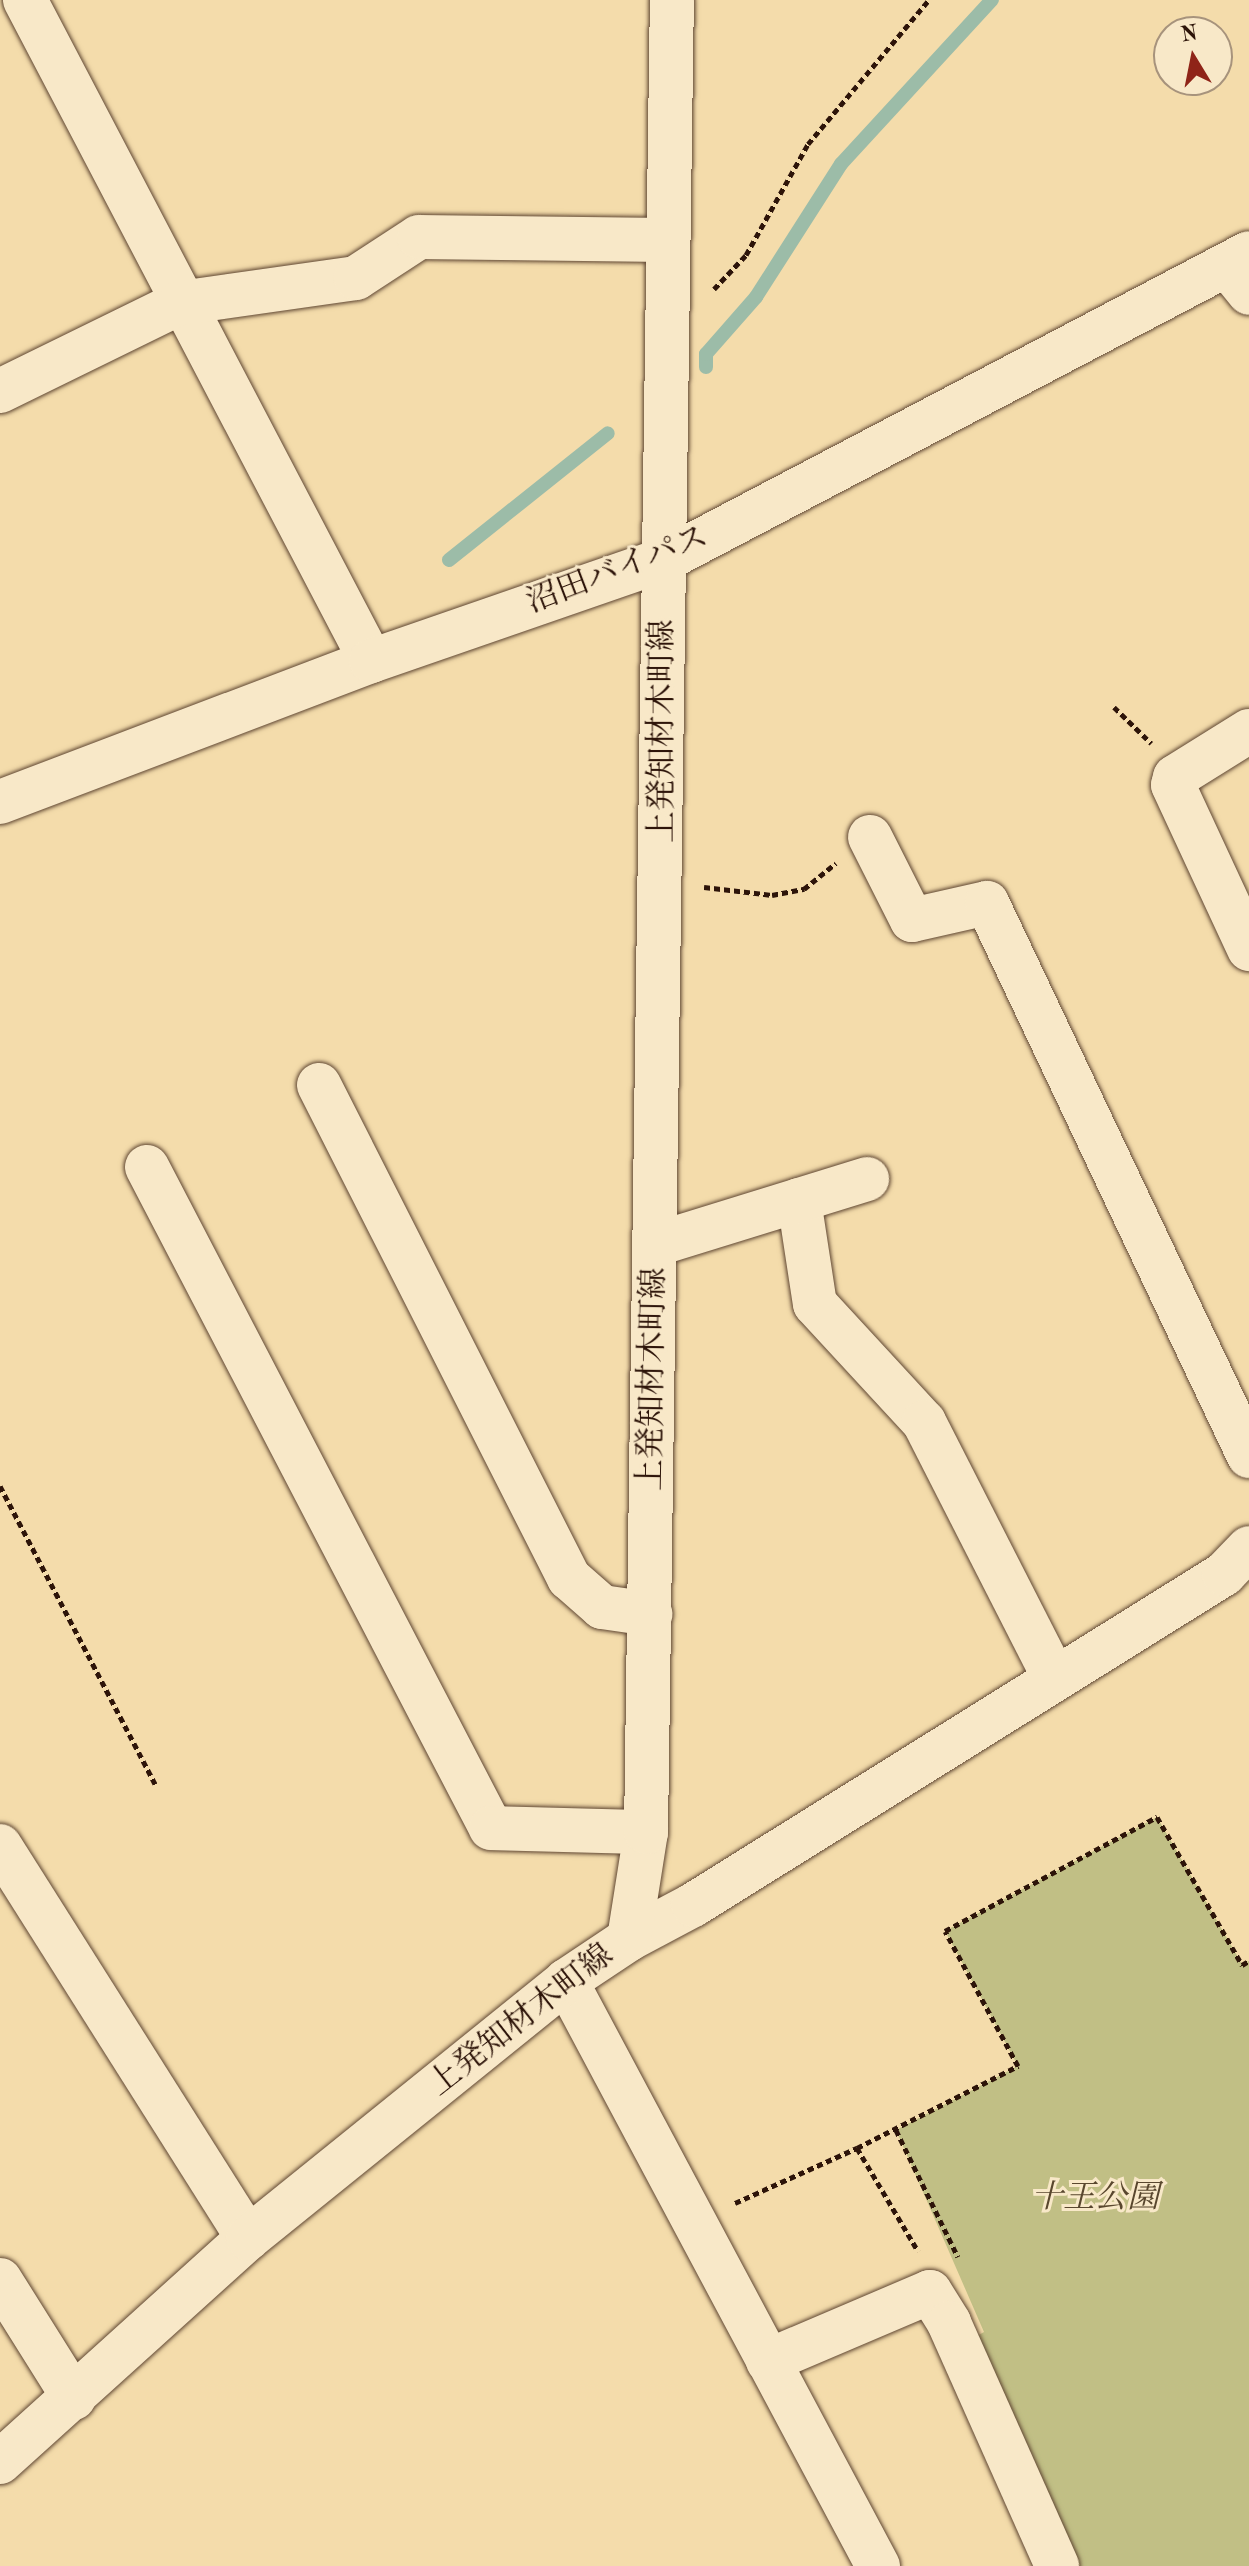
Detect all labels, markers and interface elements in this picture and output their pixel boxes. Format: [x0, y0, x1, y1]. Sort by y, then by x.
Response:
north arrow [1153, 16, 1233, 96]
text: N [1179, 22, 1199, 47]
street label: 沼田バイパス [521, 519, 715, 623]
street label: 上発知材木町線 [645, 619, 683, 843]
street label: 上発知材木町線 [633, 1267, 675, 1491]
street label: 上発知材木町線 [422, 1937, 622, 2105]
park label: 十王公園 [1031, 2180, 1159, 2218]

